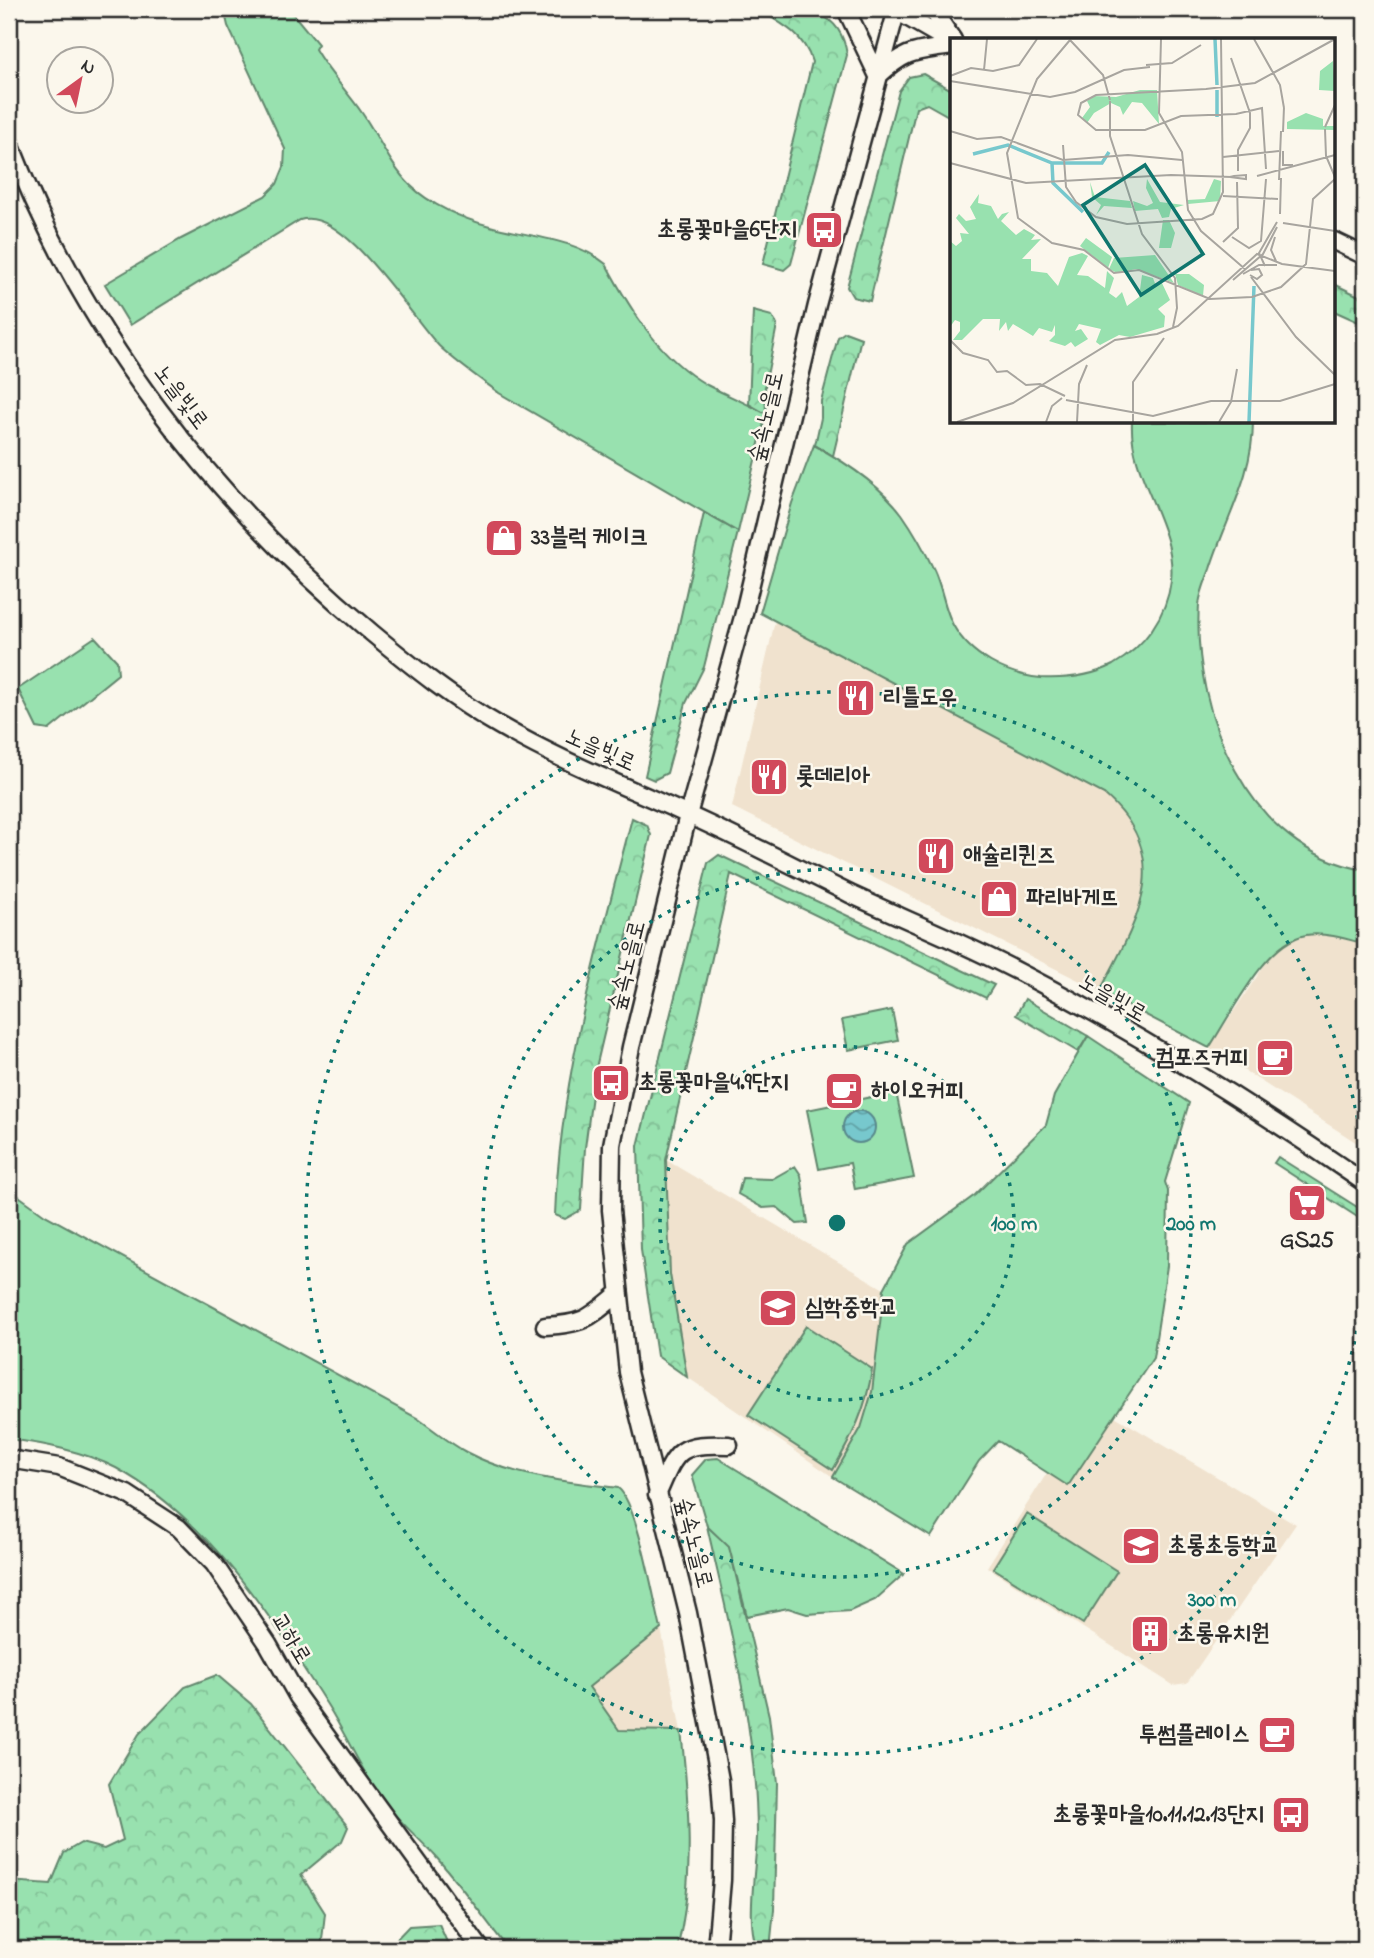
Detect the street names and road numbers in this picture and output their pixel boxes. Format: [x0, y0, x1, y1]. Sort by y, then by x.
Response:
street label: 노을빛로 [145, 359, 215, 437]
street label: 숲속노을로 [741, 368, 793, 466]
street label: 노을빛로 [559, 721, 641, 781]
street label: 숲속노을로 [601, 917, 655, 1015]
street label: 노을빛로 [1072, 966, 1152, 1032]
street label: 숲속노을로 [666, 1494, 720, 1592]
street label: 교하로 [262, 1607, 318, 1671]

